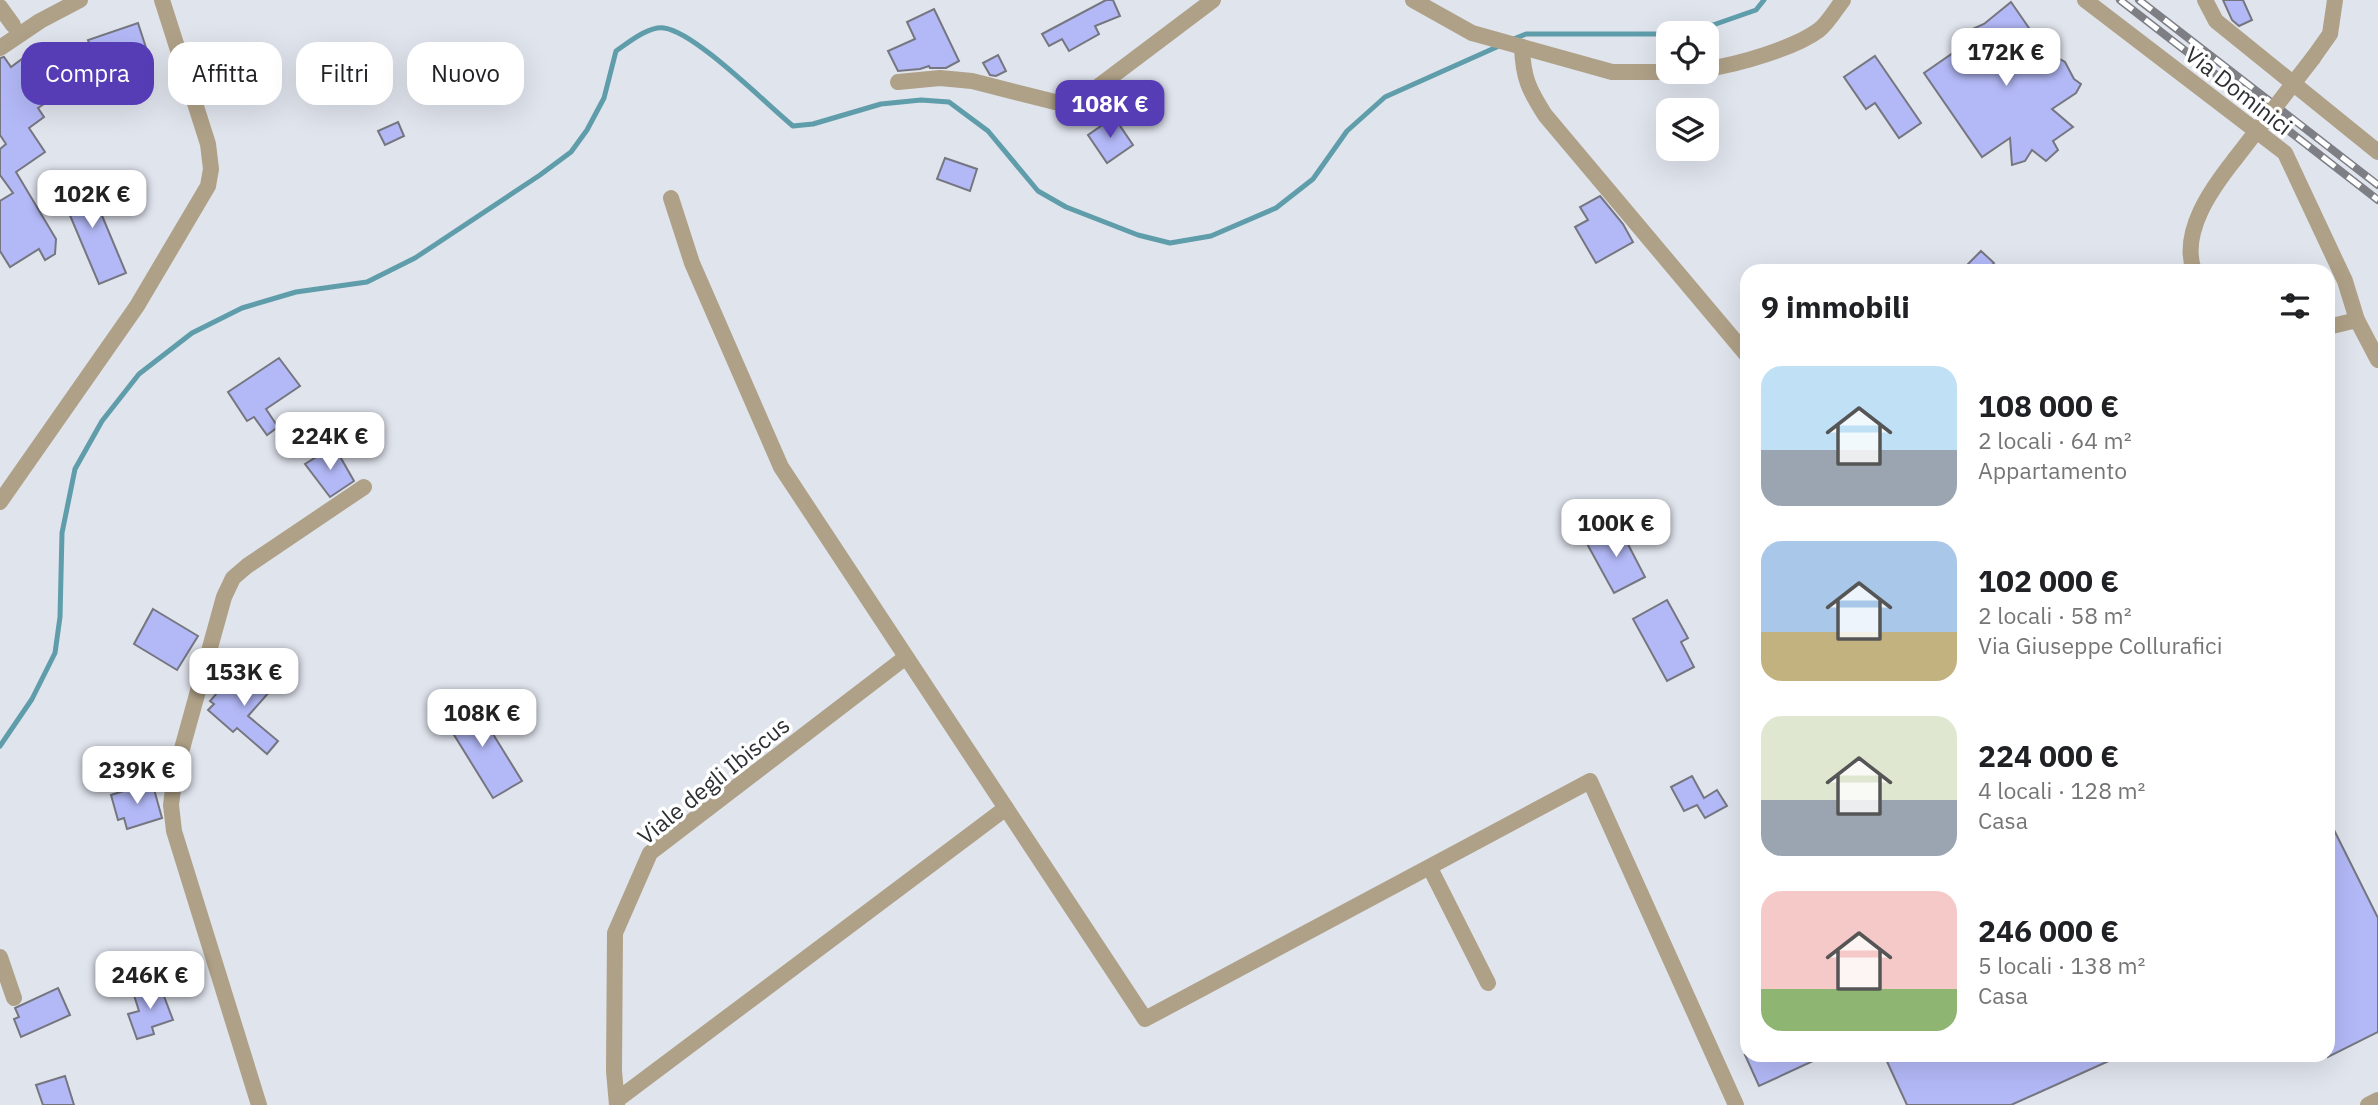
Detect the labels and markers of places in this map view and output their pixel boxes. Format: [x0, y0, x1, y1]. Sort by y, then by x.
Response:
pin: 172K € [1949, 28, 2063, 88]
pin: 108K € [1053, 80, 1167, 140]
pin: 102K € [35, 170, 149, 230]
pin: 224K € [273, 412, 387, 472]
pin: 100K € [1559, 500, 1673, 559]
pin: 153K € [187, 648, 301, 708]
pin: 108K € [425, 690, 539, 749]
pin: 239K € [80, 746, 194, 806]
pin: 246K € [93, 951, 207, 1011]

